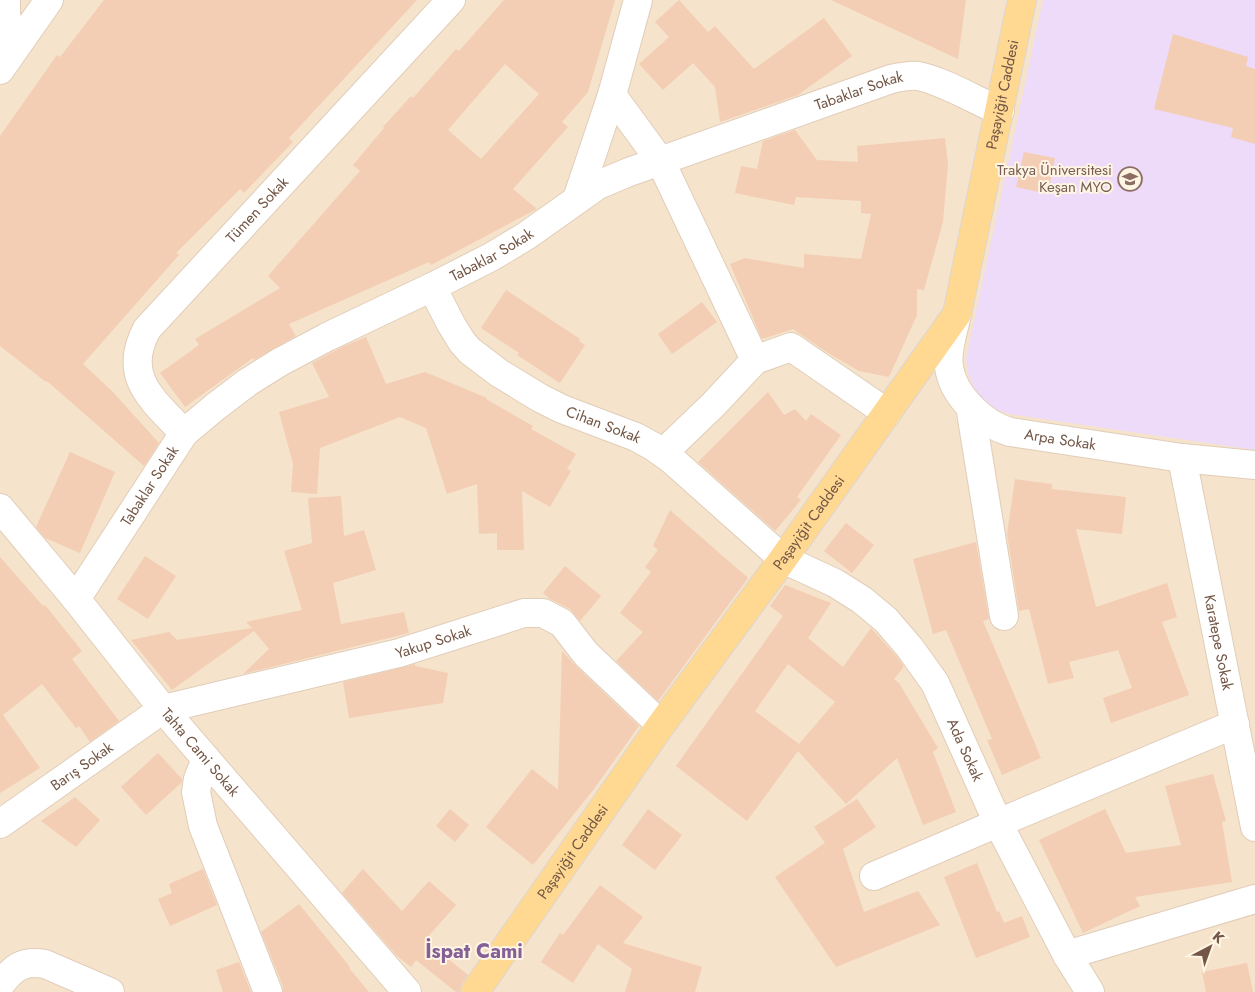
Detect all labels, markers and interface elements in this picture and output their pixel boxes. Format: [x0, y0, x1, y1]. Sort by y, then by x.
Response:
street label: Paşayiğit Caddesi [980, 38, 1025, 151]
street label: Tabaklar Sokak [812, 66, 905, 116]
place label: Trakya Üniversitesi Keşan MYO [997, 159, 1112, 198]
school or university icon: Trakya Üniversitesi Keşan MYO [1117, 166, 1143, 192]
street label: Tümen Sokak [221, 171, 294, 248]
street label: Tabaklar Sokak [446, 223, 538, 287]
street label: Cihan Sokak [563, 400, 646, 449]
street label: Arpa Sokak [1023, 423, 1098, 456]
street label: Tabaklar Sokak [115, 441, 184, 531]
street label: Paşayiğit Caddesi [767, 471, 850, 575]
street label: Karatepe Sokak [1198, 593, 1239, 693]
street label: Yakup Sokak [393, 619, 474, 664]
street label: Tahta Cami Sokak [156, 703, 245, 802]
street label: Ada Sokak [941, 715, 989, 785]
street label: Barış Sokak [46, 736, 118, 796]
street label: Paşayiğit Caddesi [532, 800, 614, 904]
north arrow [1185, 922, 1235, 972]
text: K [1208, 926, 1229, 948]
district label: İspat Cami [425, 937, 523, 966]

